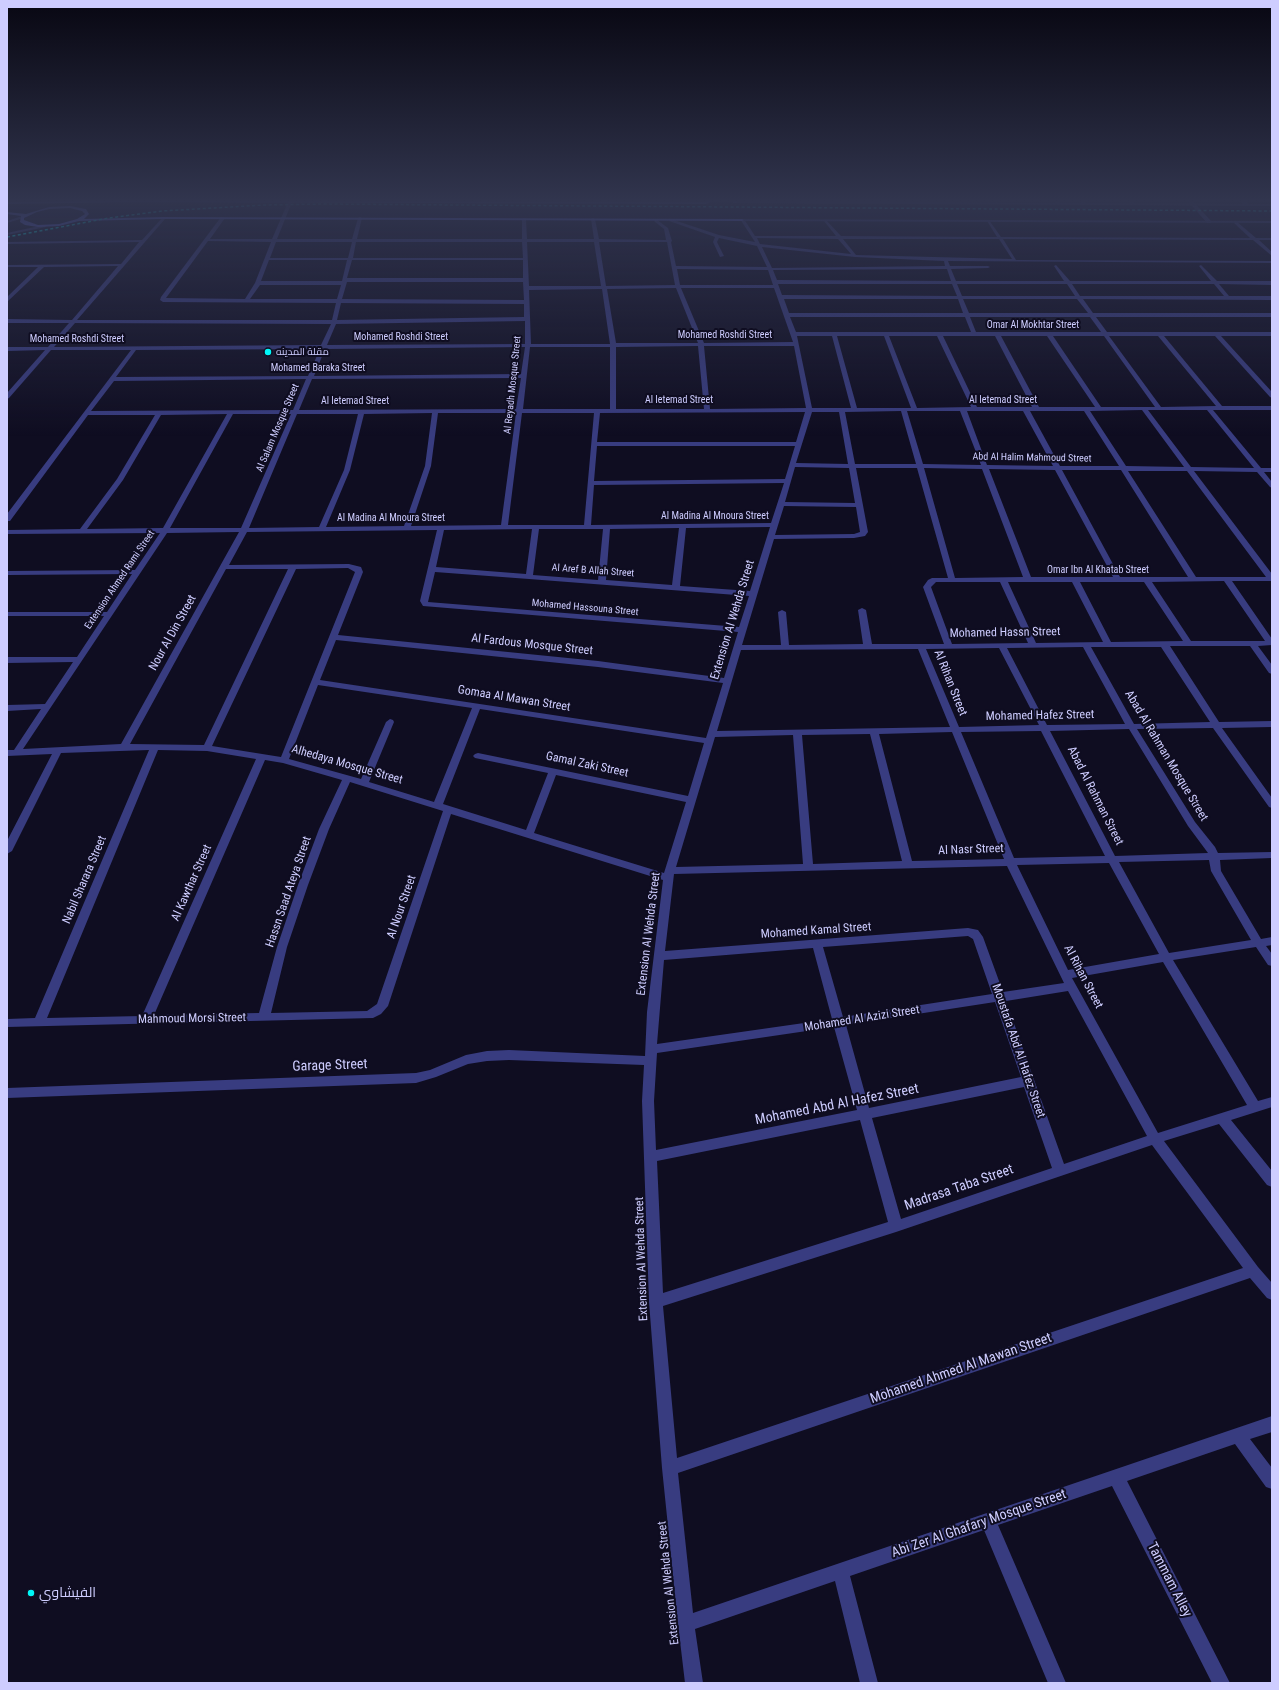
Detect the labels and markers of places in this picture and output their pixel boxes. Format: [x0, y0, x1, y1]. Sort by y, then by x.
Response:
place label: مقلة المدينه [276, 346, 329, 358]
marker: مقلة المدينه [263, 347, 273, 357]
place label: الفيشاوي [39, 1585, 96, 1601]
marker: الفيشاوي [26, 1588, 36, 1598]

